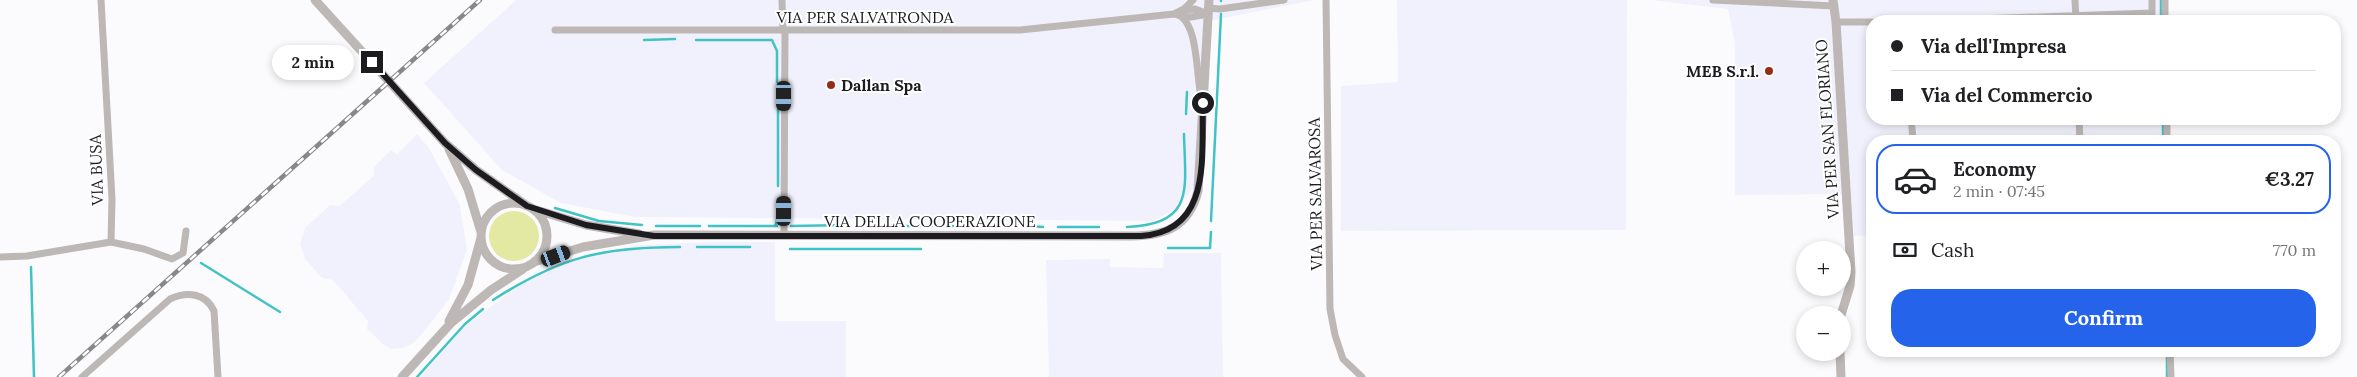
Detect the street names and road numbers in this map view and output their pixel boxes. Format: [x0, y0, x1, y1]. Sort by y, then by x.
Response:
street label: VIA PER SALVATRONDA [775, 7, 955, 27]
street label: VIA PER SAN FLORIANO [1811, 39, 1843, 220]
street label: VIA PER SALVAROSA [1304, 117, 1326, 271]
street label: VIA BUSA [85, 133, 107, 207]
street label: VIA DELLA COOPERAZIONE [823, 211, 1036, 231]

